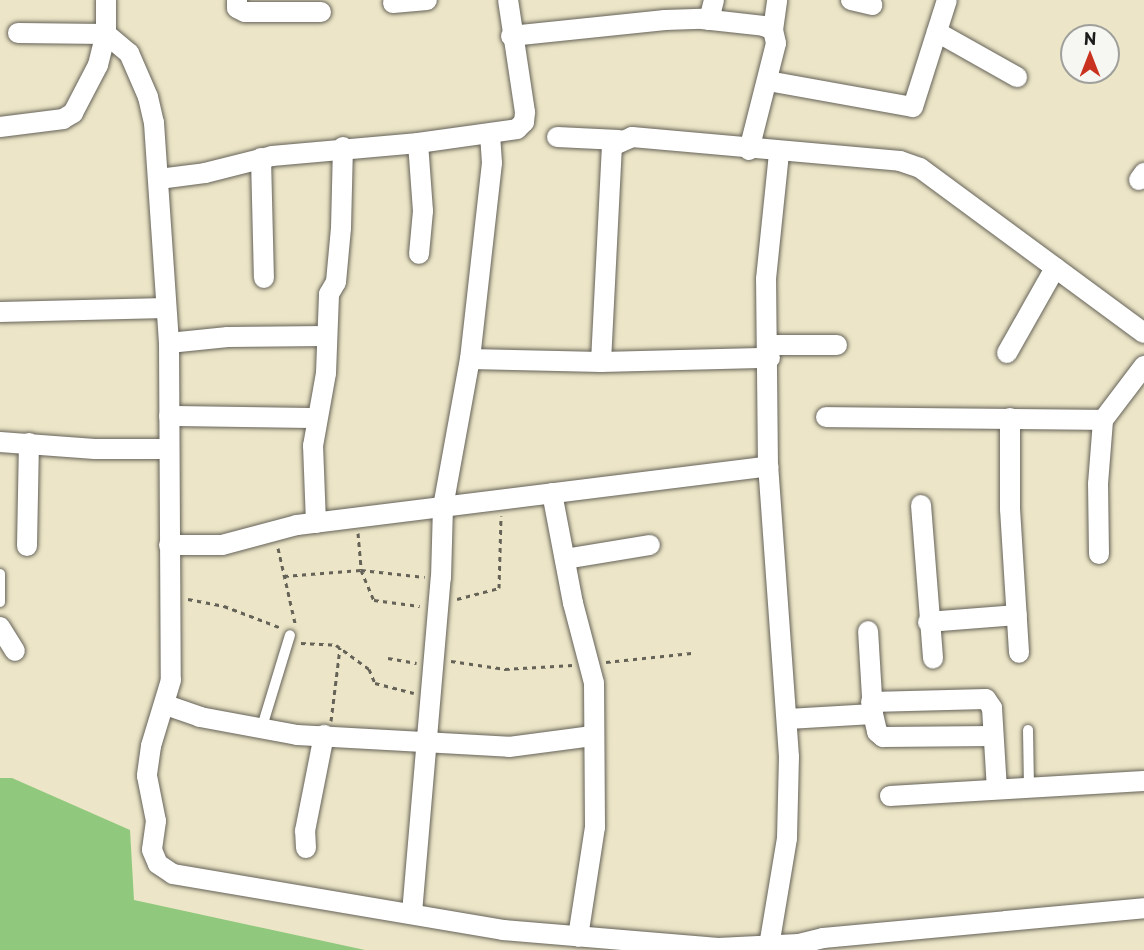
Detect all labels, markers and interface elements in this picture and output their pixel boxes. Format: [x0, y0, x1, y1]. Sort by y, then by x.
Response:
north arrow [1060, 24, 1120, 84]
text: N [1084, 26, 1096, 50]

